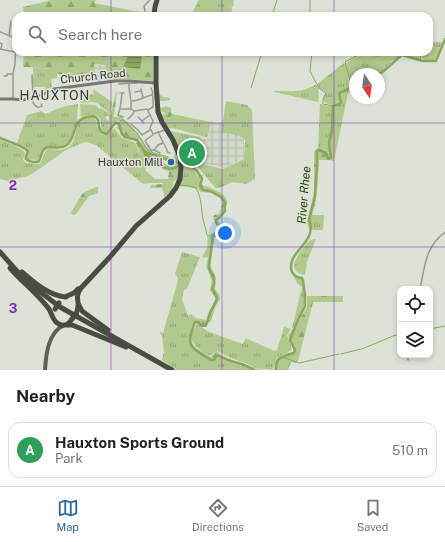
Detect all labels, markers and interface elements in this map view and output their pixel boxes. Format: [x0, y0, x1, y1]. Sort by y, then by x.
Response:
search box [12, 12, 433, 56]
icon: search [26, 23, 48, 45]
text: Search here [58, 26, 142, 43]
street label: Church Road [60, 67, 126, 85]
north arrow [349, 68, 385, 104]
district label: HAUXTON [20, 88, 90, 103]
pin: A [179, 138, 205, 168]
place label: Hauxton Mill [98, 156, 163, 168]
marker: Hauxton Mill [166, 157, 176, 167]
water label: River Rhee [295, 165, 314, 224]
text: 2 [9, 178, 17, 193]
your location [215, 223, 235, 243]
map controls [397, 286, 433, 358]
button: locate [397, 286, 433, 322]
text: 3 [9, 301, 18, 316]
button: layers [397, 322, 433, 358]
text: Nearby [16, 386, 75, 406]
text: Hauxton Sports Ground [55, 434, 224, 451]
text: A [25, 443, 35, 458]
text: 510 m [392, 443, 428, 458]
text: Park [55, 451, 83, 466]
tab: Map [57, 497, 79, 533]
tab: Directions [192, 497, 244, 533]
tab: Saved [357, 497, 388, 533]

